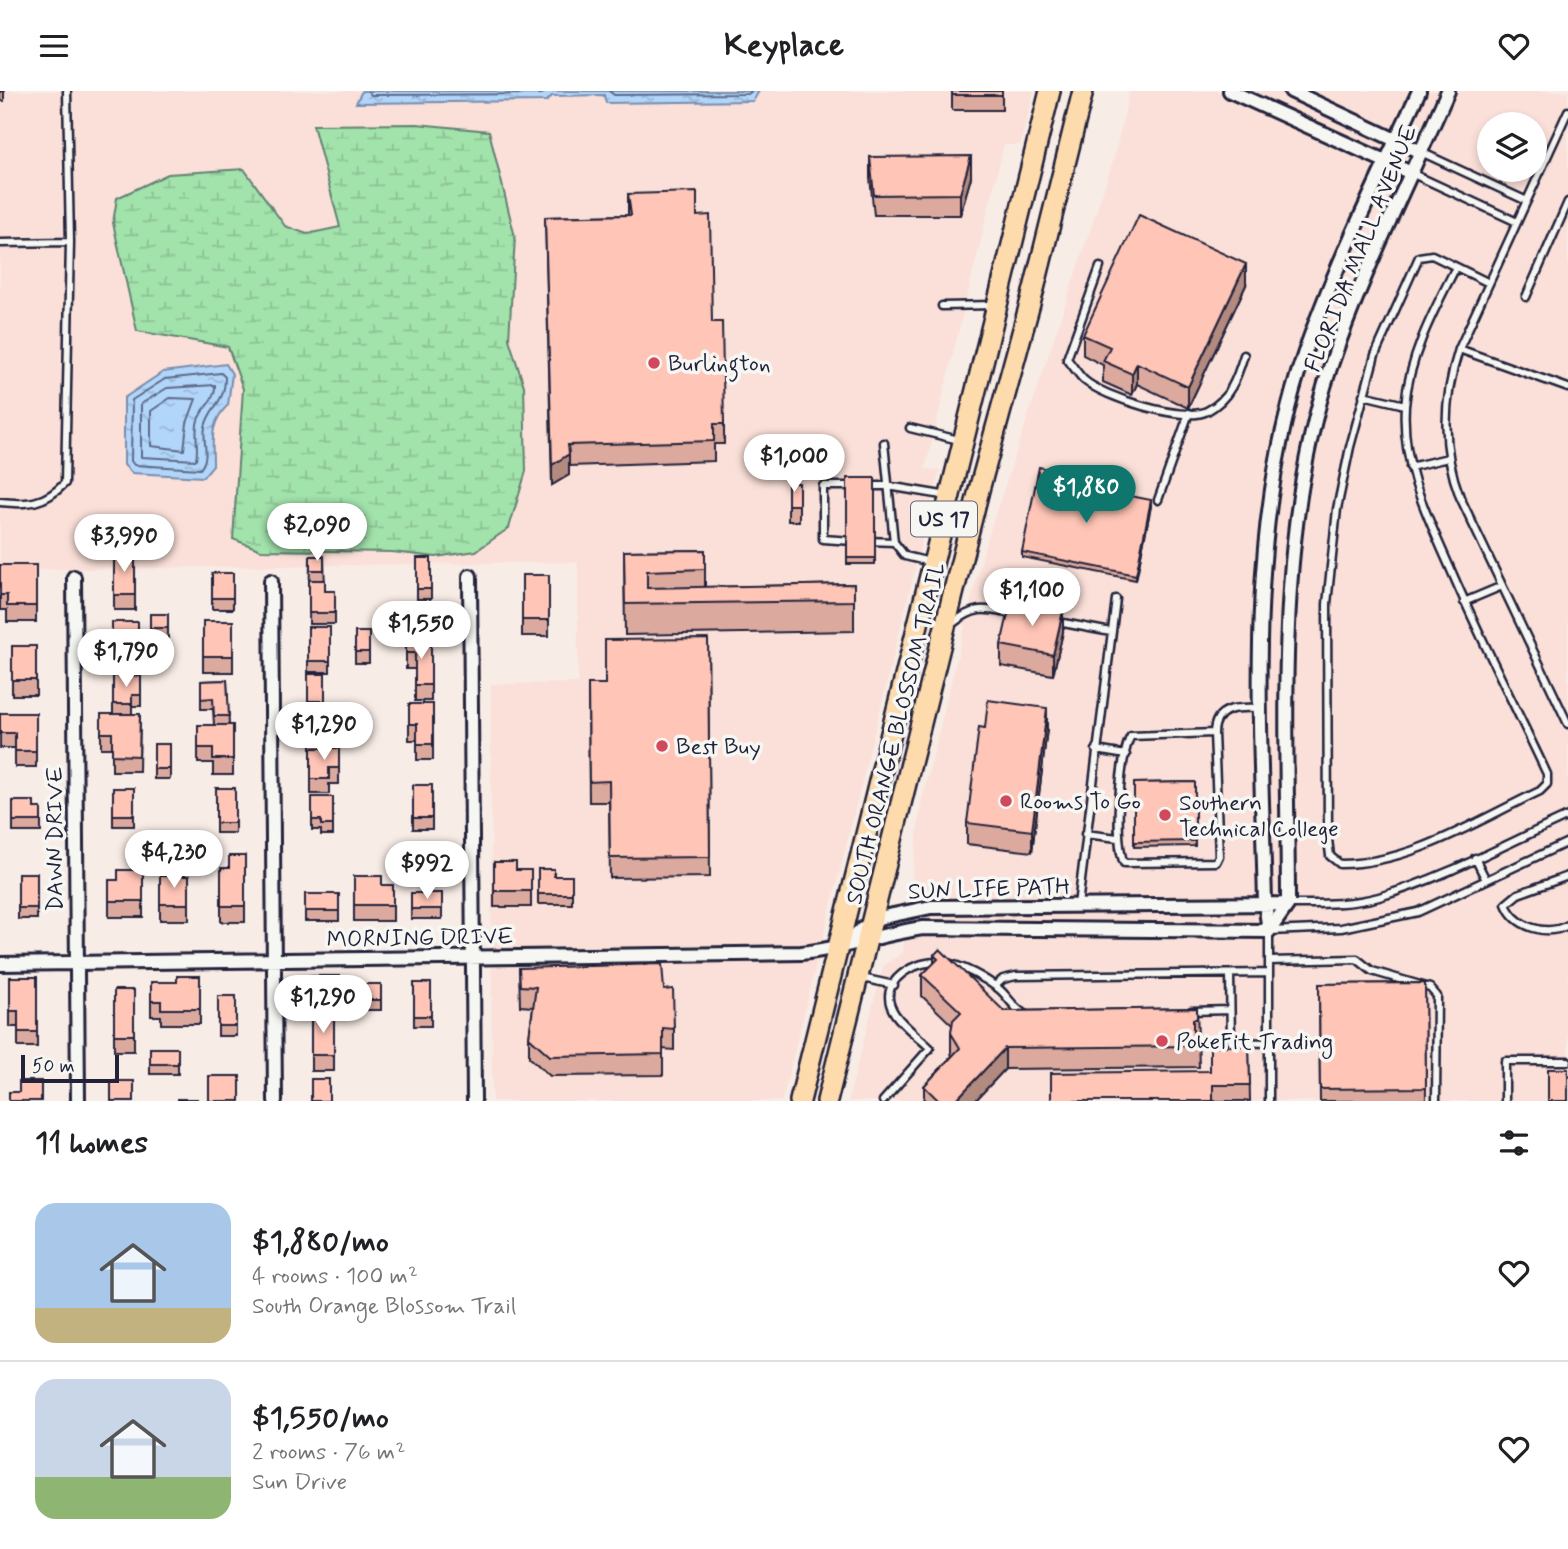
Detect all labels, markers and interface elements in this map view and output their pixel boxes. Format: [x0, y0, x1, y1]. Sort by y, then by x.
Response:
text: Keyplace [724, 25, 844, 67]
icon: menu [35, 27, 73, 65]
icon: heart [1495, 27, 1533, 65]
map controls [1477, 112, 1547, 182]
button: layers [1477, 112, 1547, 182]
street label: FLORIDA MALL AVENUE [1298, 121, 1425, 377]
place label: Burlington [668, 350, 771, 382]
marker: Burlington [646, 355, 662, 371]
pin: $1,000 [737, 435, 851, 494]
text: $1,000 [760, 442, 828, 472]
pin: $1,880 [1029, 465, 1143, 525]
text: $1,880 [1053, 473, 1119, 503]
road number: US 17 [911, 501, 977, 537]
pin: $2,090 [260, 503, 374, 563]
text: $2,090 [283, 511, 351, 541]
pin: $3,990 [67, 515, 181, 574]
text: $3,990 [90, 522, 158, 552]
street label: SOUTH ORANGE BLOSSOM TRAIL [840, 559, 954, 908]
pin: $1,100 [975, 568, 1089, 628]
text: $1,100 [999, 576, 1065, 606]
pin: $1,550 [364, 601, 478, 661]
text: $1,550 [388, 609, 454, 639]
pin: $1,790 [69, 629, 183, 689]
text: $1,790 [93, 637, 159, 667]
pin: $1,290 [267, 703, 381, 762]
text: $1,290 [291, 710, 357, 740]
place label: Best Buy [676, 733, 761, 763]
marker: Best Buy [654, 738, 670, 754]
street label: DAWN DRIVE [41, 766, 71, 912]
place label: Rooms To Go [1020, 788, 1141, 818]
place label: Southern Technical College [1179, 789, 1339, 845]
marker: Rooms To Go [998, 793, 1014, 809]
marker: Southern Technical College [1157, 807, 1173, 823]
pin: $4,230 [117, 831, 231, 890]
text: $4,230 [141, 838, 207, 868]
pin: $992 [386, 841, 468, 901]
text: $992 [401, 849, 453, 879]
street label: SUN LIFE PATH [907, 872, 1071, 908]
street label: MORNING DRIVE [326, 922, 514, 956]
pin: $1,290 [266, 975, 380, 1035]
text: $1,290 [290, 983, 356, 1013]
place label: PokeFit Trading [1176, 1028, 1333, 1060]
marker: PokeFit Trading [1154, 1033, 1170, 1049]
scale bar [21, 1052, 119, 1084]
text: 50 m [32, 1054, 75, 1079]
text: 11 homes [35, 1124, 148, 1163]
icon: filters [1495, 1124, 1533, 1162]
text: $1,880/mo [252, 1223, 389, 1262]
icon: home [91, 1231, 175, 1315]
icon: heart [1495, 1254, 1533, 1292]
text: 4 rooms · 100 m² [252, 1262, 418, 1292]
text: South Orange Blossom Trail [252, 1292, 516, 1322]
text: $1,550/mo [252, 1399, 389, 1438]
icon: home [91, 1407, 175, 1491]
icon: heart [1495, 1430, 1533, 1468]
text: 2 rooms · 76 m² [252, 1438, 405, 1468]
text: Sun Drive [252, 1468, 347, 1498]

